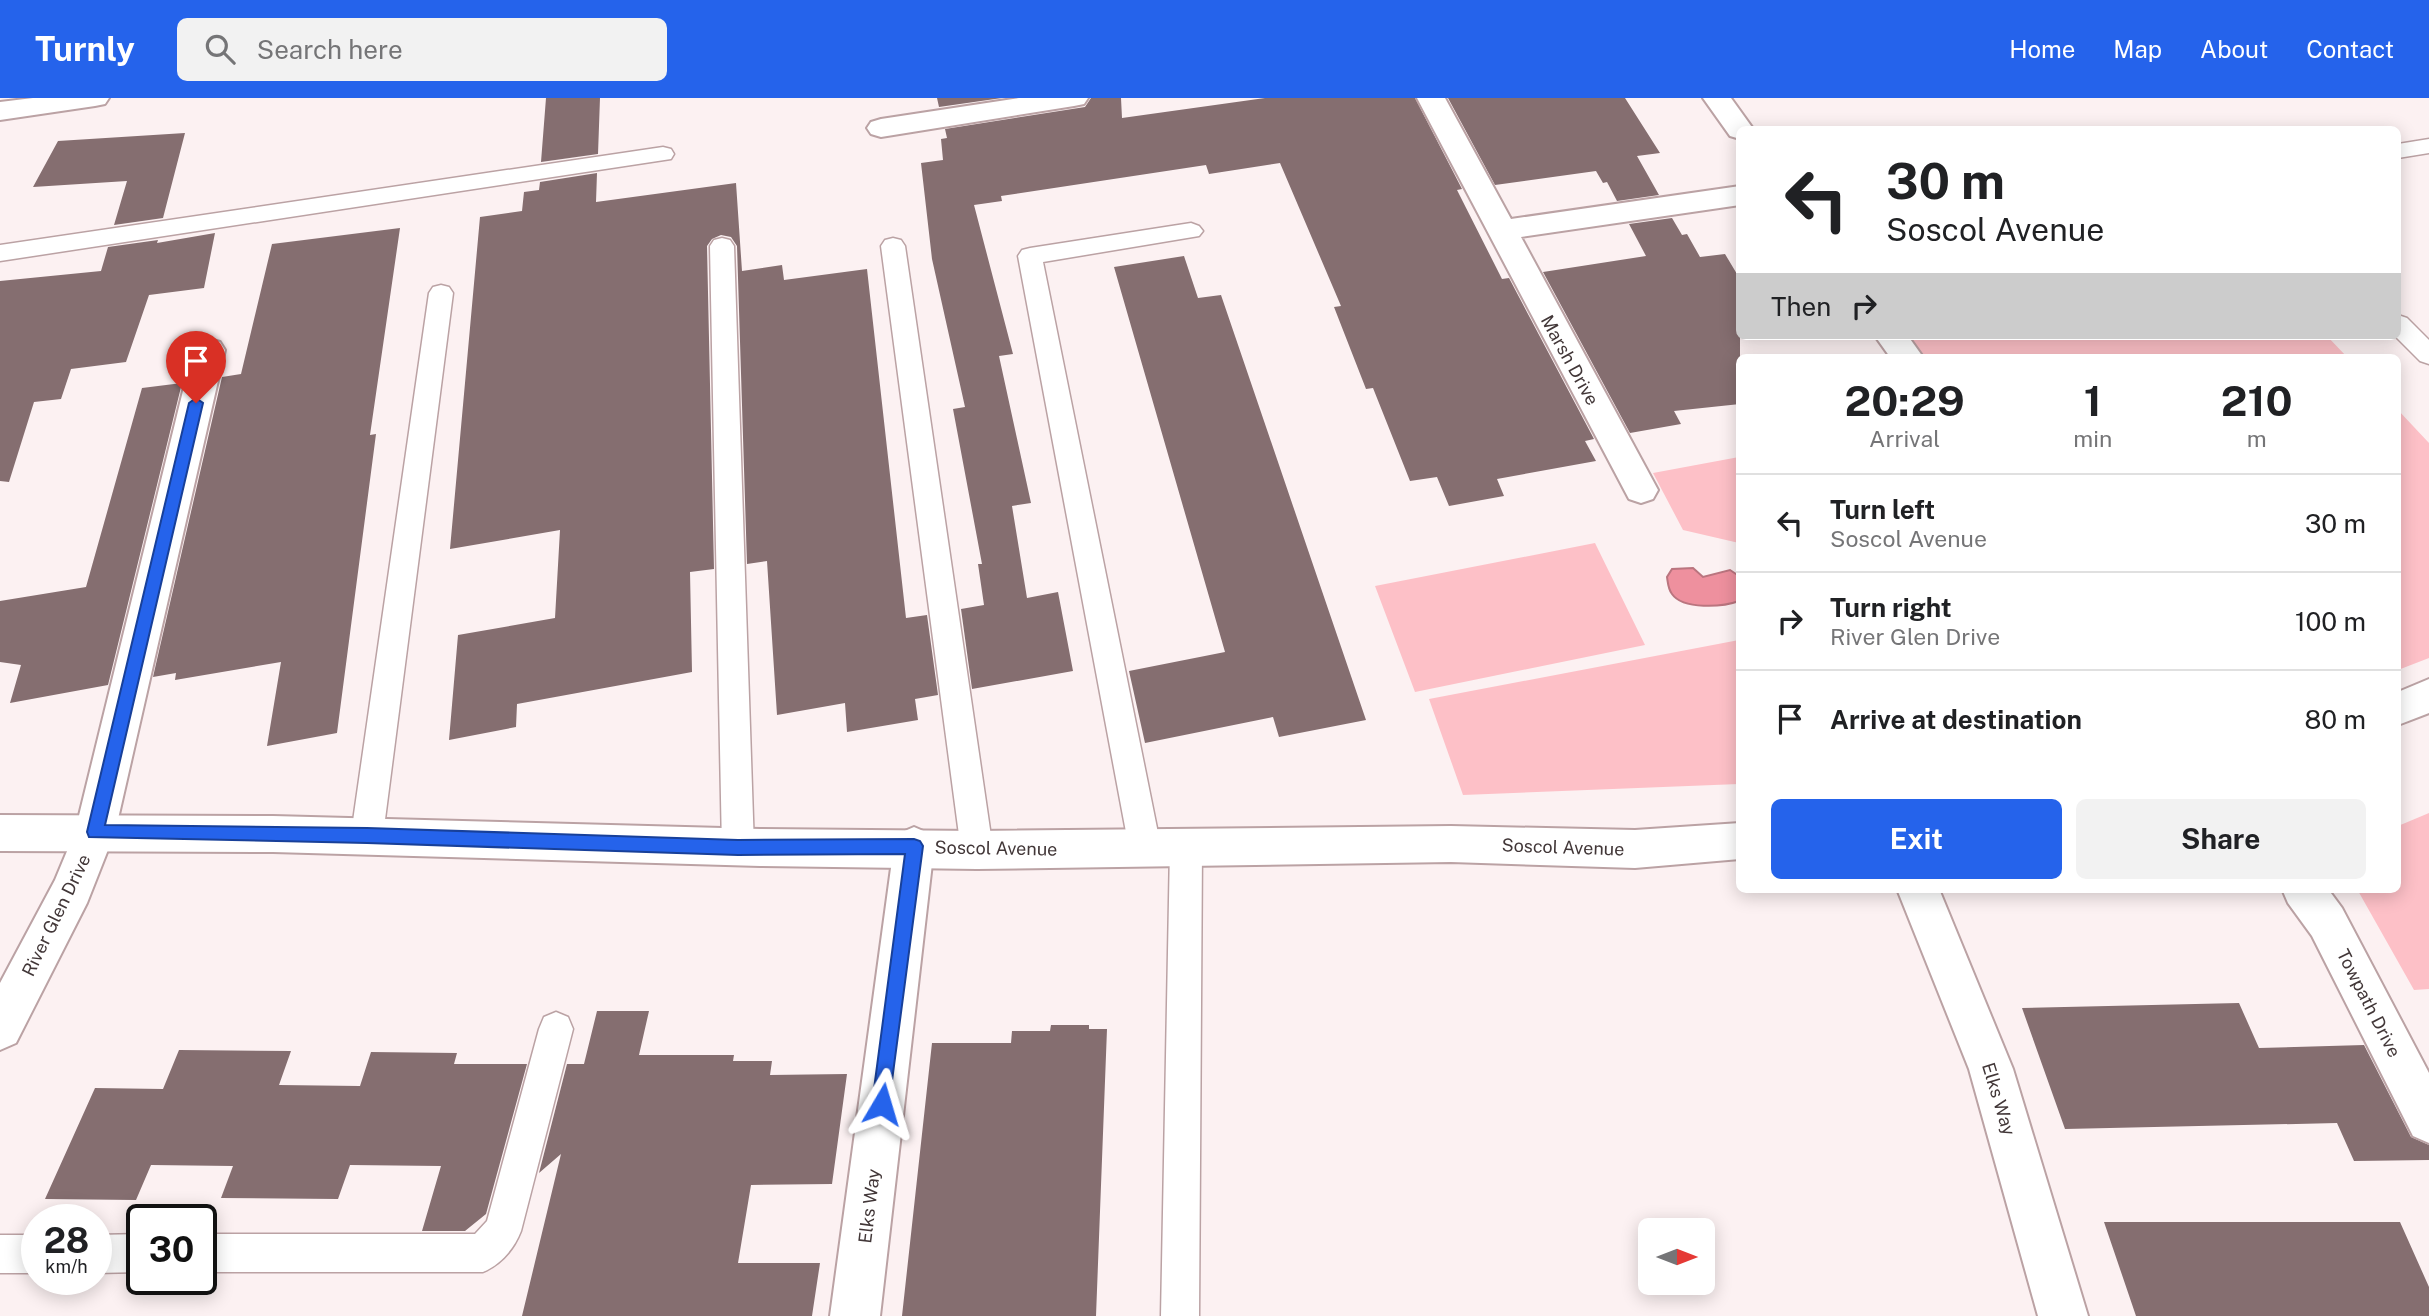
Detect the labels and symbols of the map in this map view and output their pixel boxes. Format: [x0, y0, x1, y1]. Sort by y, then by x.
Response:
street label: Marsh Drive [1537, 311, 1603, 409]
pin [166, 331, 226, 403]
street label: Soscol Avenue [1501, 834, 1625, 860]
street label: Soscol Avenue [934, 836, 1058, 860]
street label: River Glen Drive [17, 851, 95, 979]
street label: Towpath Drive [2333, 945, 2405, 1061]
street label: Elks Way [1978, 1060, 2020, 1138]
position arrow [845, 1067, 919, 1141]
street label: Elks Way [854, 1167, 884, 1244]
speed limit sign: 30 [126, 1204, 217, 1295]
north arrow [1638, 1218, 1715, 1295]

